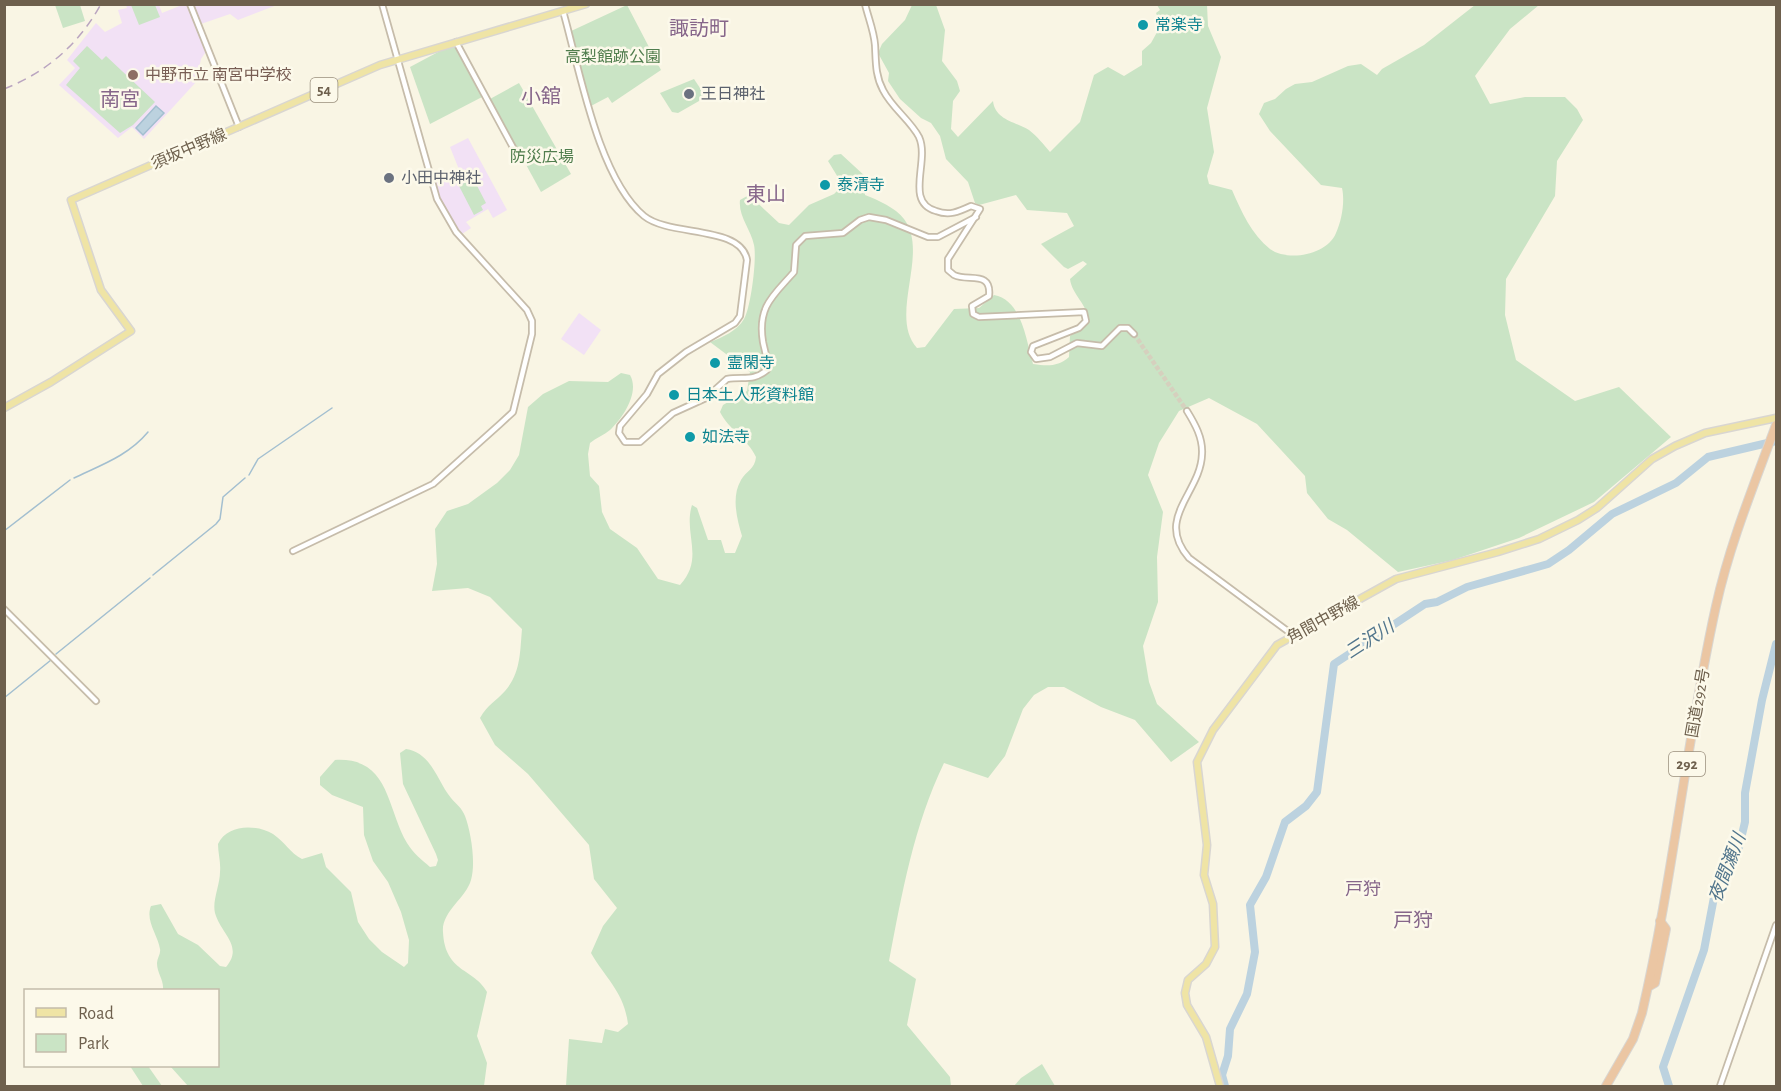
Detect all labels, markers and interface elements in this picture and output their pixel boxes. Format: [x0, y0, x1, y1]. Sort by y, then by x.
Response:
place label: 常楽寺 [1155, 16, 1203, 33]
district label: 諏訪町 [669, 18, 729, 39]
marker: 常楽寺 [1136, 18, 1150, 32]
park label: 高梨館跡公園 [565, 48, 661, 65]
place label: 中野市立 南宮中学校 [145, 66, 292, 83]
marker: 中野市立 南宮中学校 [126, 68, 140, 82]
road number: 54 [310, 78, 338, 102]
district label: 小舘 [521, 86, 561, 107]
place label: 王日神社 [701, 86, 765, 102]
marker: 王日神社 [682, 87, 696, 101]
district label: 南宮 [100, 89, 140, 110]
street label: 須坂中野線 [149, 125, 229, 172]
park label: 防災広場 [510, 148, 574, 165]
place label: 小田中神社 [401, 170, 481, 186]
marker: 小田中神社 [382, 171, 396, 185]
place label: 泰清寺 [837, 176, 885, 193]
marker: 泰清寺 [818, 178, 832, 192]
district label: 東山 [746, 184, 786, 205]
place label: 霊閑寺 [727, 355, 775, 371]
marker: 霊閑寺 [708, 356, 722, 370]
place label: 日本土人形資料館 [686, 386, 814, 403]
marker: 日本土人形資料館 [667, 388, 681, 402]
place label: 如法寺 [702, 428, 750, 445]
marker: 如法寺 [683, 430, 697, 444]
street label: 角間中野線 [1284, 593, 1362, 646]
water label: 三沢川 [1342, 616, 1399, 662]
street label: 国道292号 [1683, 667, 1712, 739]
road number: 292 [1669, 752, 1705, 776]
water label: 夜間瀬川 [1705, 829, 1750, 905]
district label: 戸狩 [1345, 880, 1381, 899]
district label: 戸狩 [1393, 910, 1433, 931]
legend [24, 989, 219, 1067]
text: Road [78, 1005, 114, 1023]
text: Park [78, 1035, 110, 1053]

